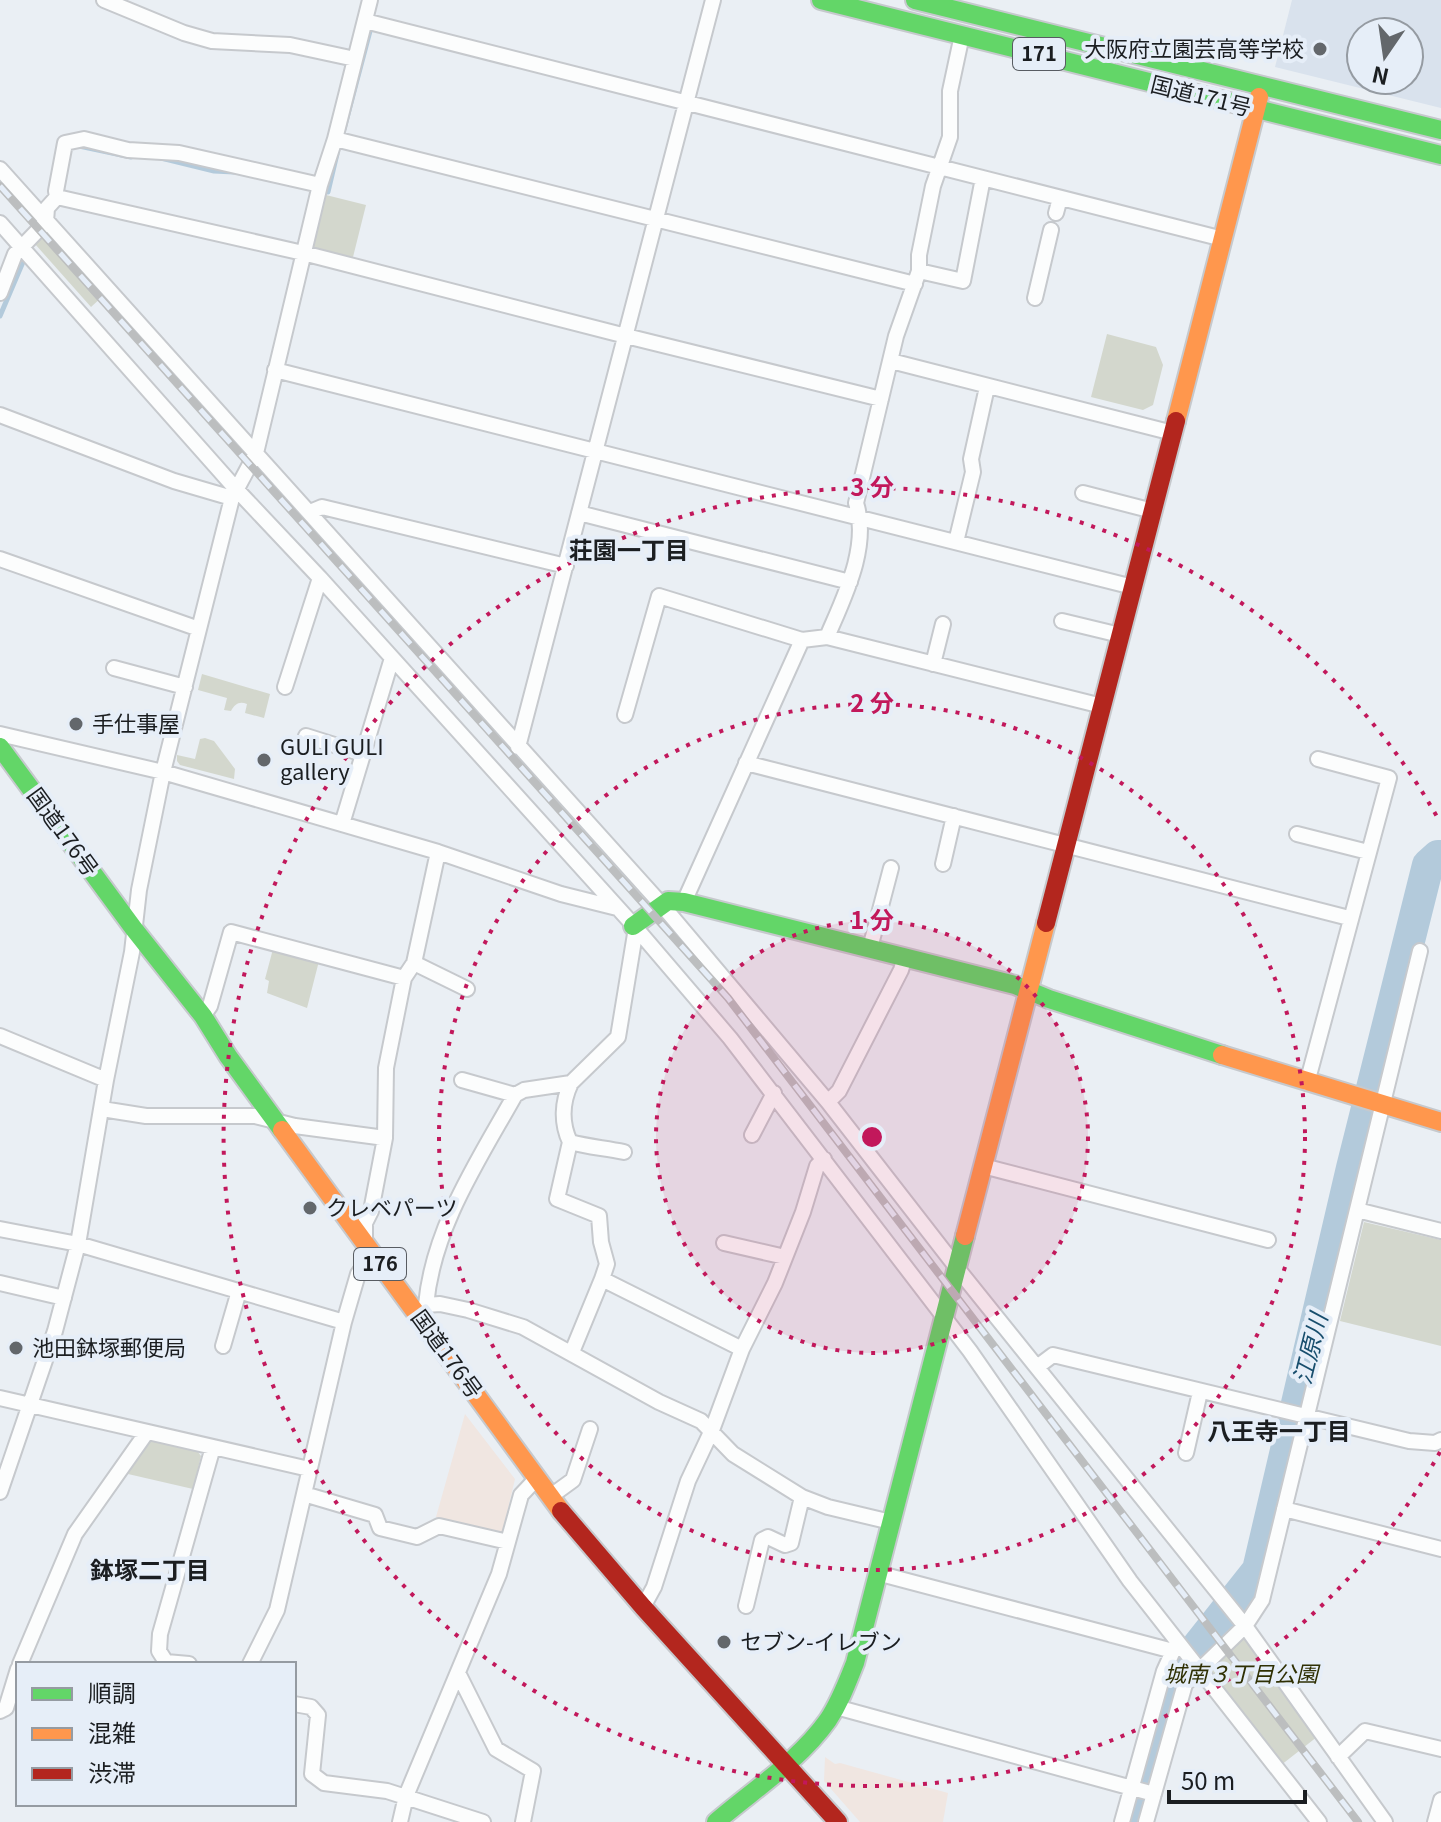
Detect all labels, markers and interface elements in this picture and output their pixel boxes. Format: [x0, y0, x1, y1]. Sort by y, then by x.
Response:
north arrow [1345, 16, 1425, 96]
place label: 大阪府立園芸高等学校 [1084, 31, 1304, 63]
road number: 171 [1013, 38, 1065, 70]
marker: 大阪府立園芸高等学校 [1311, 40, 1329, 58]
text: N [1368, 60, 1392, 95]
street label: 国道171号 [1148, 66, 1255, 122]
text: 3 分 [850, 468, 894, 503]
district label: 荘園一丁目 [569, 531, 689, 566]
text: 2 分 [850, 684, 894, 719]
place label: 手仕事屋 [92, 706, 180, 738]
marker: 手仕事屋 [67, 715, 85, 733]
place label: GULI GULI gallery [280, 729, 384, 786]
marker: GULI GULI gallery [255, 751, 273, 769]
street label: 国道176号 [22, 780, 108, 882]
text: 1 分 [850, 901, 894, 936]
centre of rings [858, 1123, 886, 1151]
place label: クレベパーツ [326, 1190, 458, 1222]
marker: クレベパーツ [301, 1199, 319, 1217]
road number: 176 [354, 1248, 406, 1280]
street label: 国道176号 [406, 1302, 492, 1404]
water label: 江原川 [1283, 1306, 1335, 1388]
place label: 池田鉢塚郵便局 [32, 1330, 186, 1362]
marker: 池田鉢塚郵便局 [7, 1339, 25, 1357]
district label: 八王寺一丁目 [1207, 1412, 1351, 1447]
district label: 鉢塚二丁目 [90, 1551, 210, 1586]
place label: セブン-イレブン [740, 1624, 902, 1656]
marker: セブン-イレブン [715, 1633, 733, 1651]
park label: 城南３丁目公園 [1164, 1656, 1321, 1688]
legend [16, 1662, 296, 1806]
text: 順調 [88, 1674, 136, 1709]
text: 混雑 [88, 1714, 136, 1749]
text: 渋滞 [88, 1754, 136, 1789]
scale bar [1169, 1754, 1305, 1804]
text: 50 m [1181, 1762, 1235, 1797]

